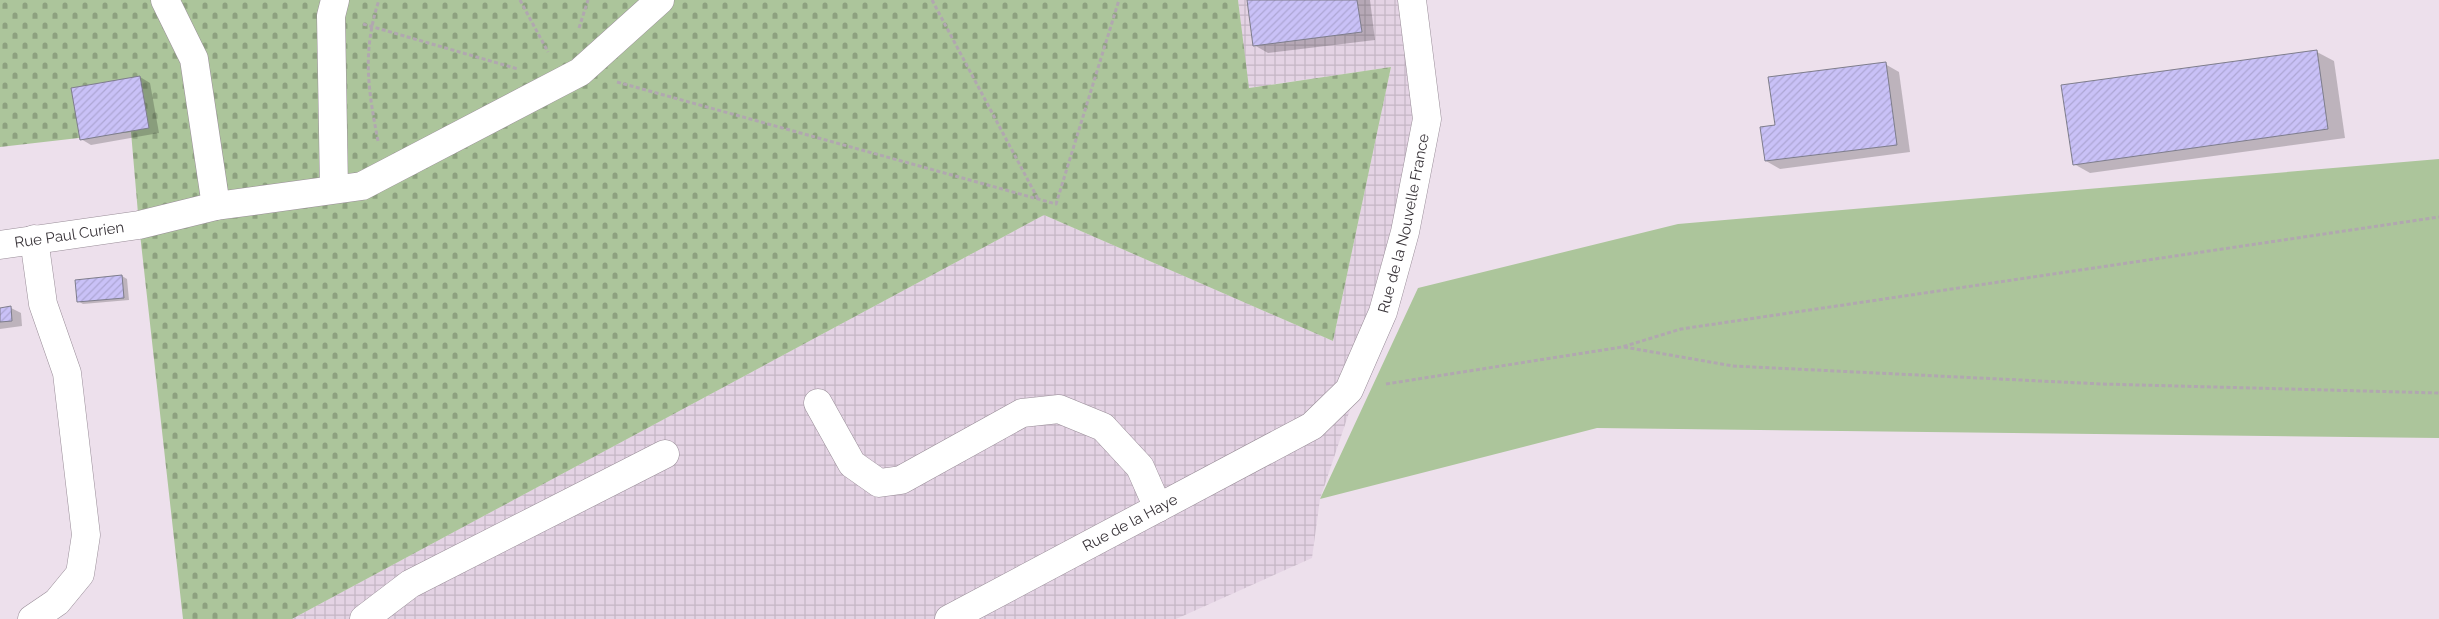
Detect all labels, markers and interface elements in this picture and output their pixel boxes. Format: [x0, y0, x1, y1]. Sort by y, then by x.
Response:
street label: Rue de la Nouvelle France [1374, 132, 1433, 315]
street label: Rue Paul Curien [13, 218, 125, 252]
street label: Rue de la Haye [1079, 490, 1181, 555]

